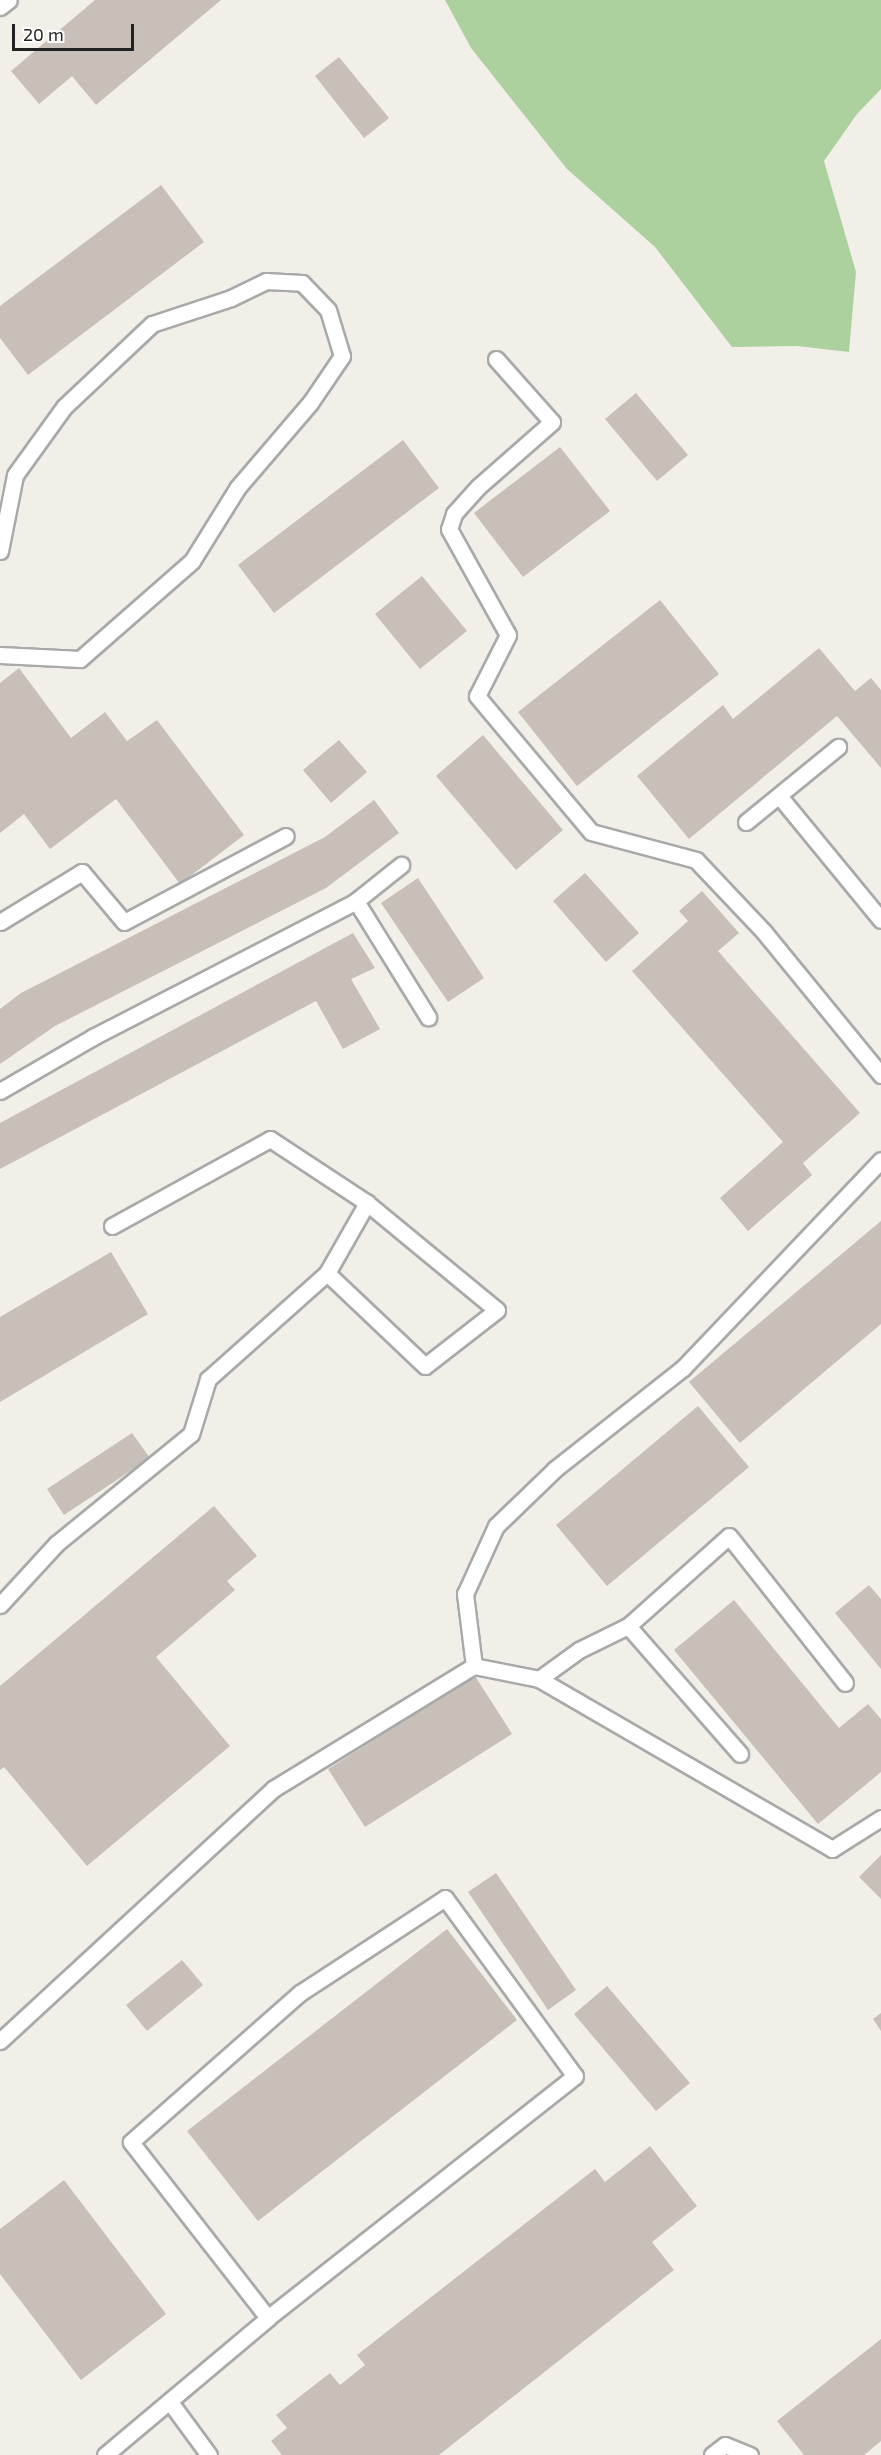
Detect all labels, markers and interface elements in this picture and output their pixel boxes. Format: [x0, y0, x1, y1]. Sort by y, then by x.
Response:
scale bar [15, 12, 136, 50]
text: 20 m [23, 23, 64, 45]

